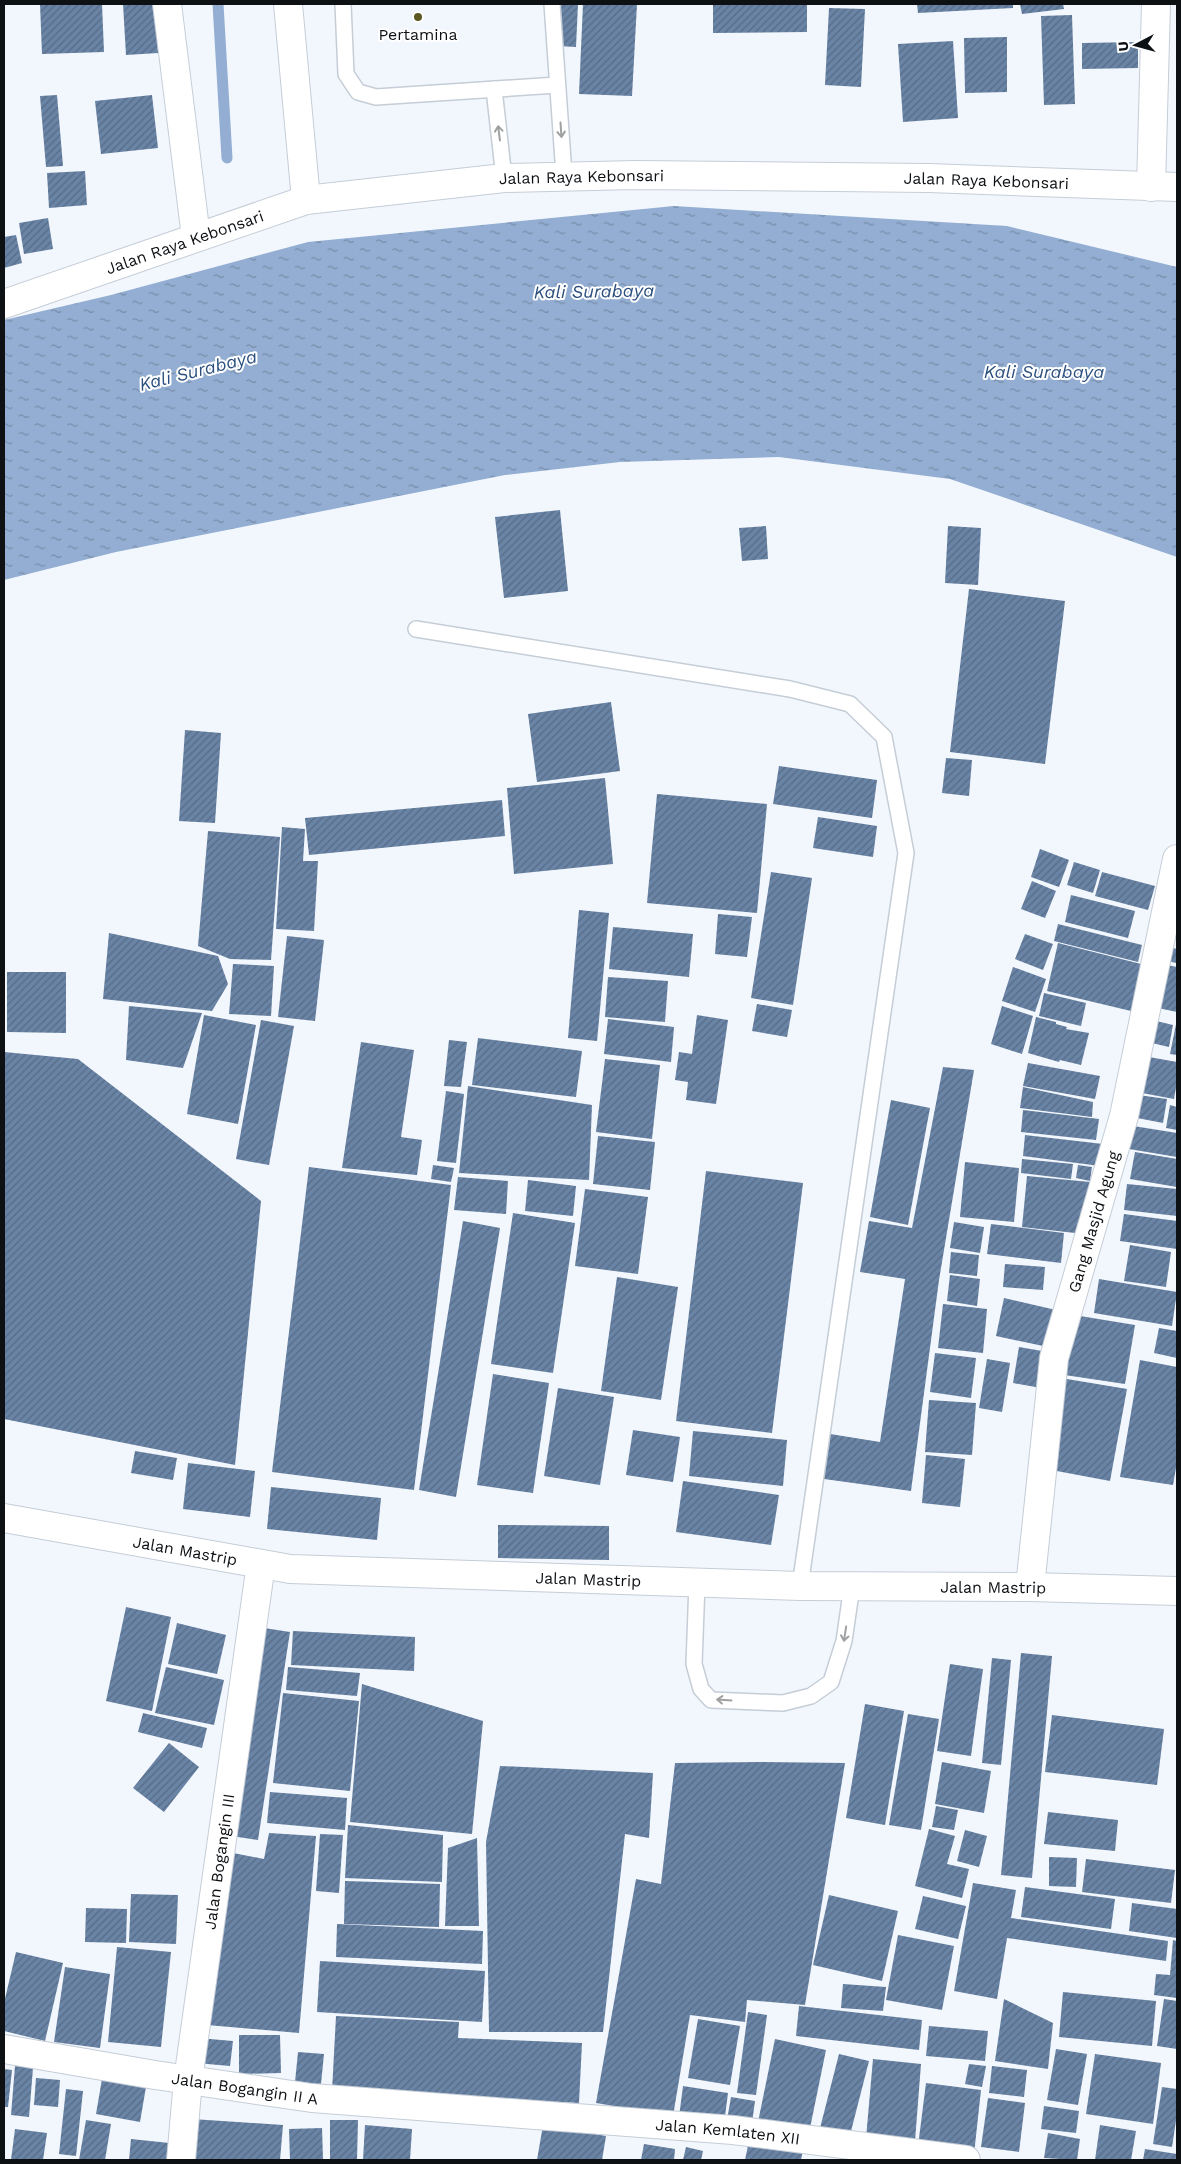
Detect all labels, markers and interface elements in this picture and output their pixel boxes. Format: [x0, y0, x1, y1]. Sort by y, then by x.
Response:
marker: Pertamina [412, 11, 424, 23]
north arrow [1111, 20, 1161, 70]
place label: Pertamina [378, 25, 458, 44]
text: U [1115, 41, 1132, 52]
one-way arrow [556, 122, 566, 138]
one-way arrow [494, 125, 504, 141]
street label: Jalan Raya Kebonsari [498, 165, 664, 188]
street label: Jalan Raya Kebonsari [903, 168, 1069, 193]
street label: Jalan Raya Kebonsari [103, 206, 266, 278]
water label: Kali Surabaya [534, 279, 654, 303]
water label: Kali Surabaya [137, 345, 259, 395]
water label: Kali Surabaya [984, 361, 1104, 382]
street label: Gang Masjid Agung [1064, 1148, 1123, 1295]
street label: Jalan Mastrip [131, 1532, 239, 1569]
street label: Jalan Mastrip [535, 1568, 642, 1590]
street label: Jalan Mastrip [940, 1577, 1046, 1597]
one-way arrow [839, 1626, 849, 1642]
one-way arrow [716, 1696, 732, 1705]
street label: Jalan Bogangin III [200, 1792, 238, 1931]
street label: Jalan Bogangin II A [170, 2068, 319, 2108]
street label: Jalan Kemlaten XII [655, 2115, 801, 2148]

